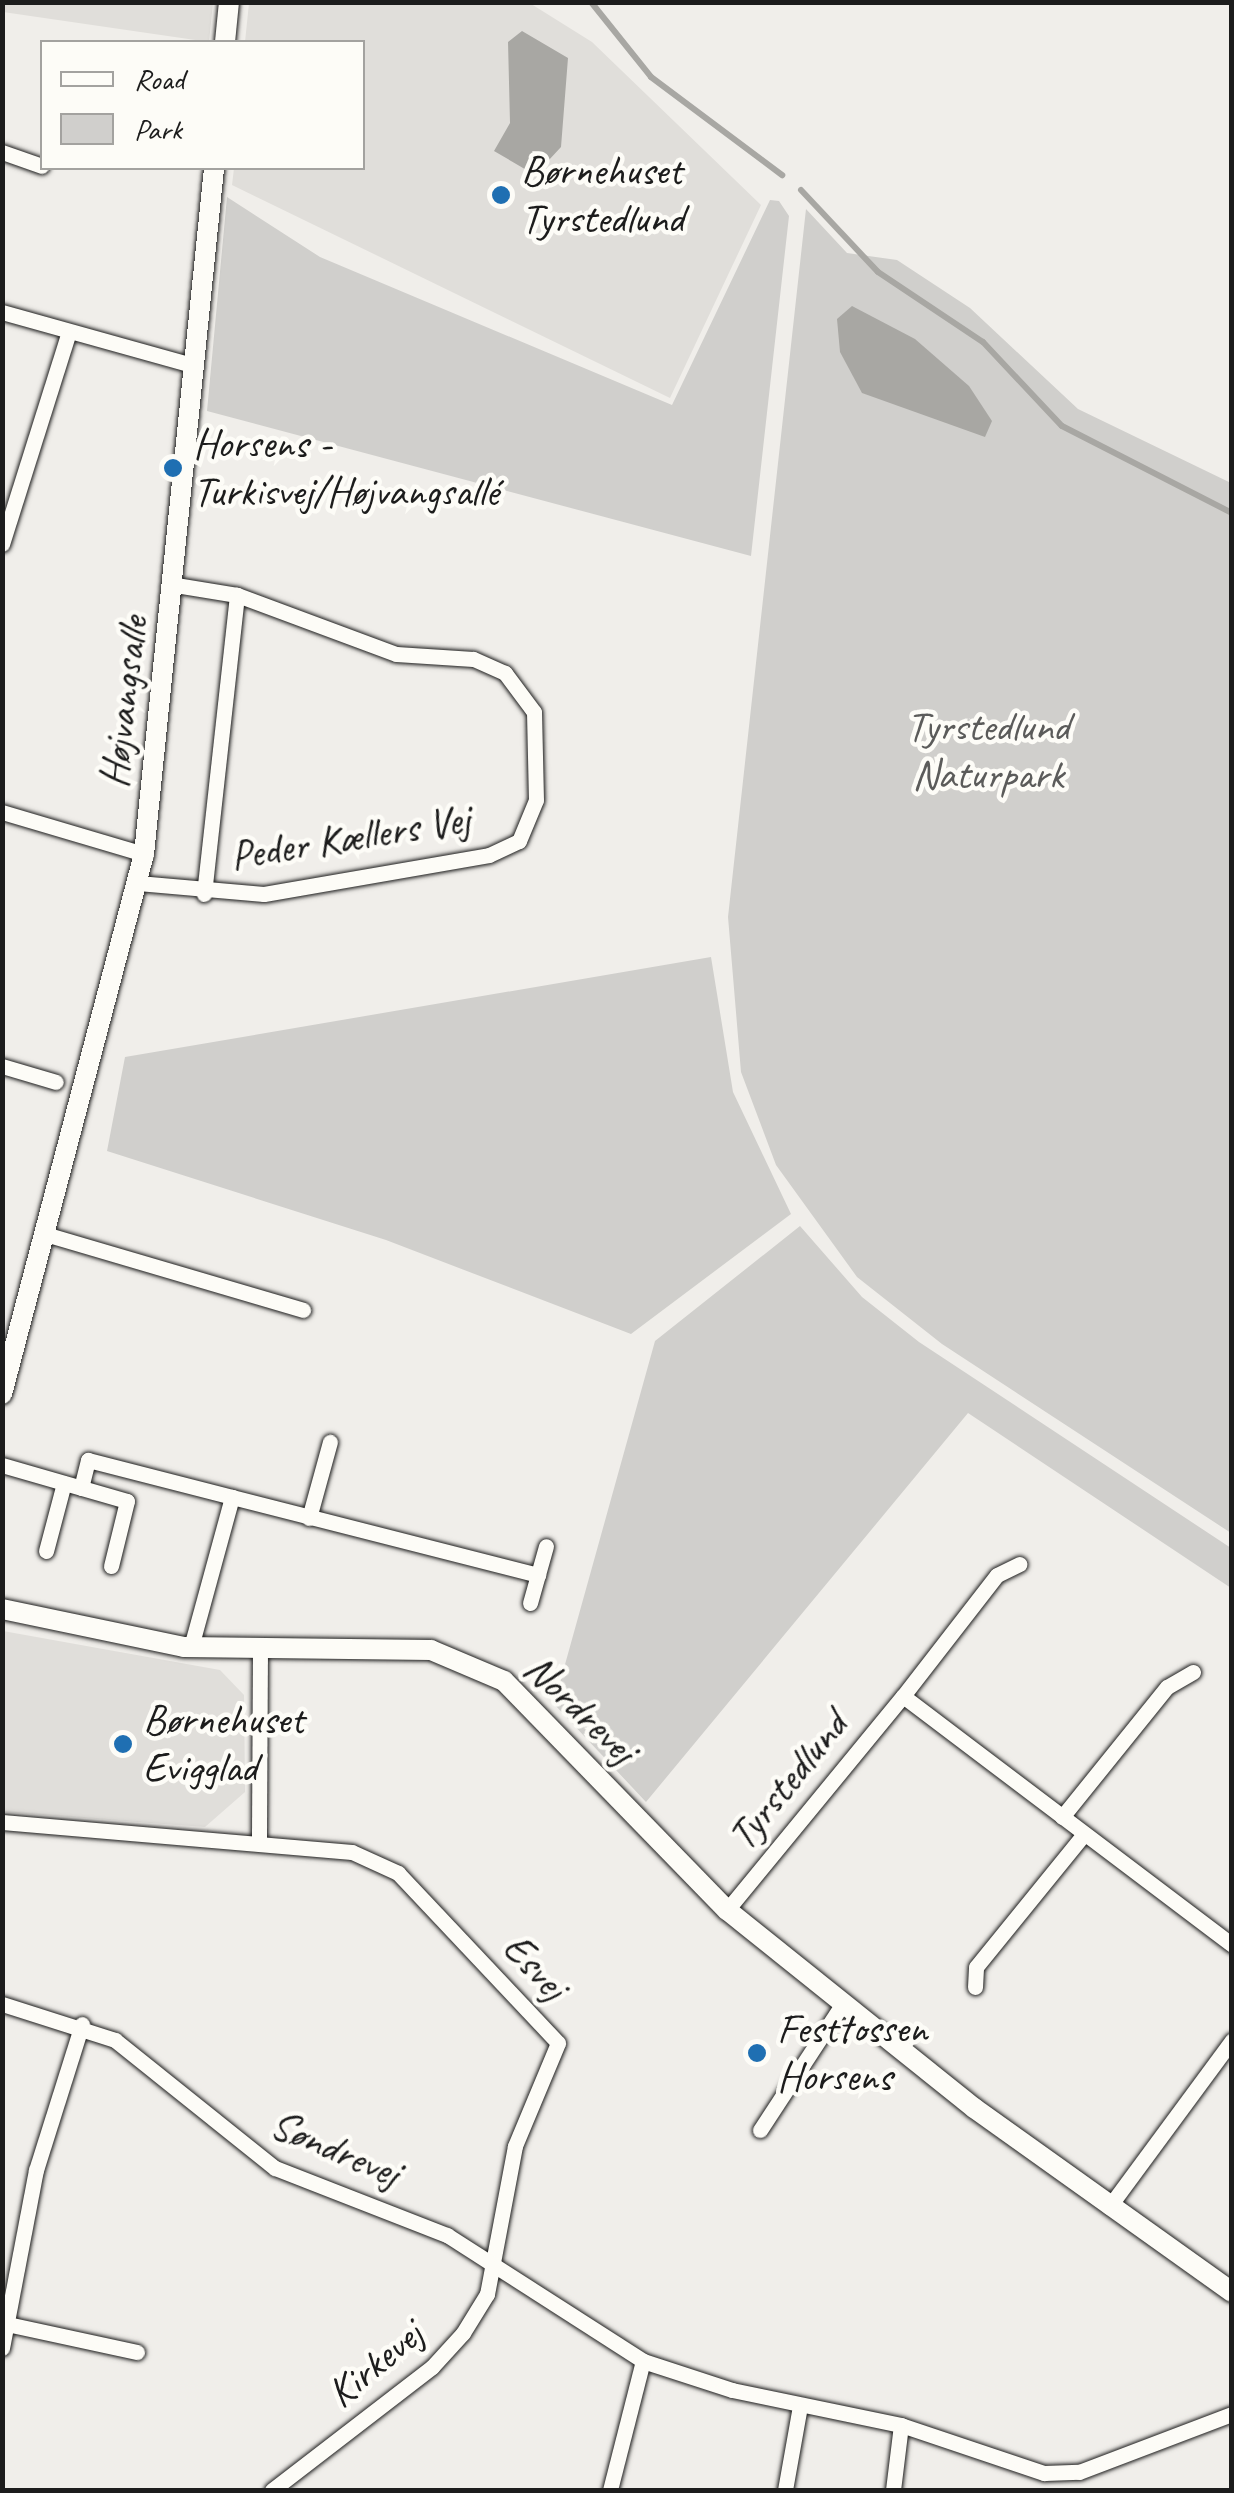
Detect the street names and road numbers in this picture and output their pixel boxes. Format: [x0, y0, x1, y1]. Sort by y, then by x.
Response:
street label: Højvangsalle [89, 614, 159, 790]
street label: Peder Kællers Vej [227, 794, 473, 882]
street label: Nordrevej [513, 1643, 647, 1775]
street label: Tyrstedlund [717, 1702, 859, 1860]
street label: Esvej [492, 1923, 578, 2011]
street label: Søndrevej [263, 2099, 407, 2199]
street label: Kirkevej [317, 2310, 433, 2418]

